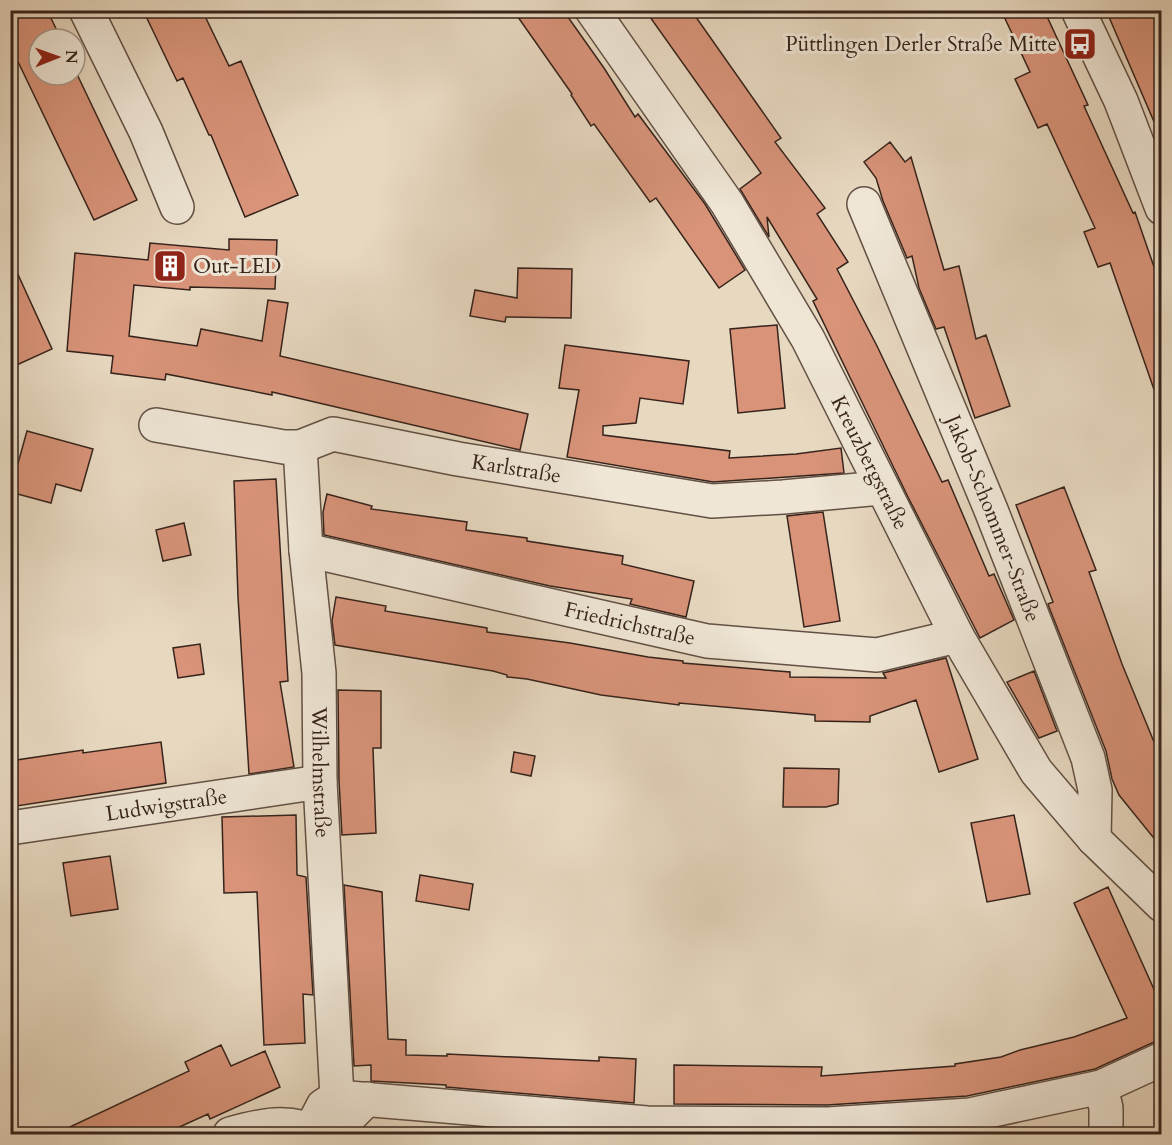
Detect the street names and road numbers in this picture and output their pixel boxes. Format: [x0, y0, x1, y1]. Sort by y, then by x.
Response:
street label: Kreuzbergstraße [824, 391, 916, 535]
street label: Jakob-Schommer-Straße [938, 408, 1048, 626]
street label: Karlstraße [470, 447, 563, 490]
street label: Friedrichstraße [561, 595, 698, 652]
street label: Wilhelmstraße [305, 705, 337, 838]
street label: Ludwigstraße [104, 781, 229, 828]

